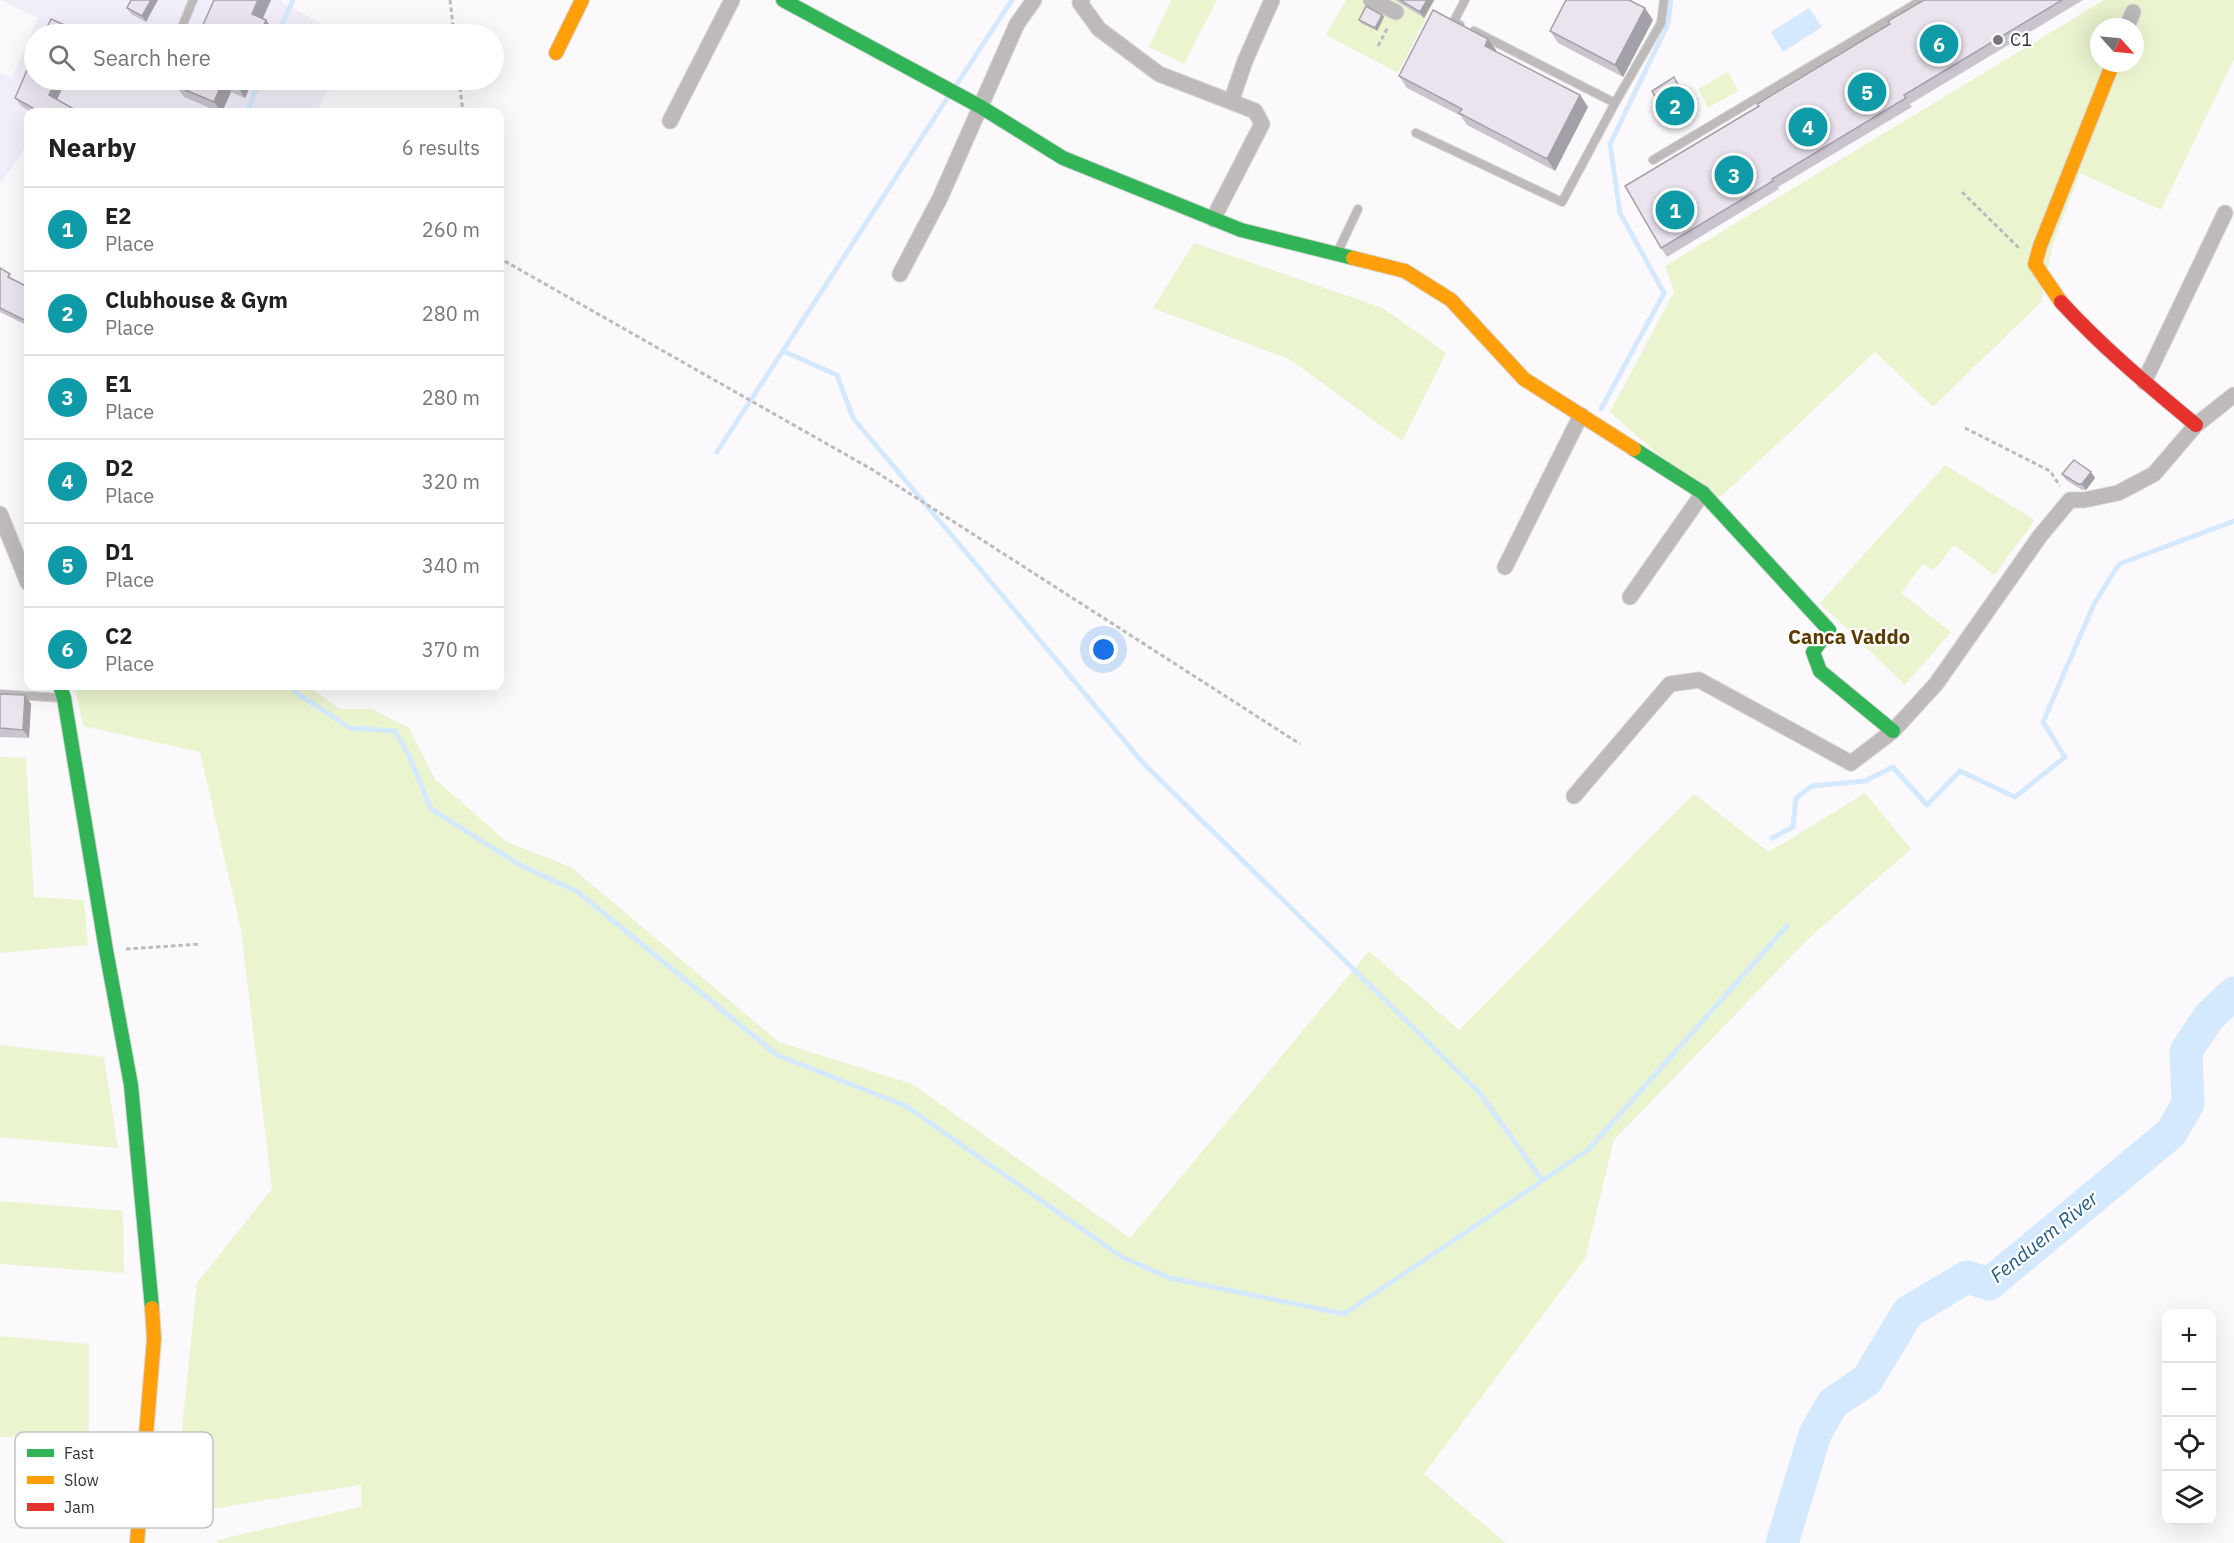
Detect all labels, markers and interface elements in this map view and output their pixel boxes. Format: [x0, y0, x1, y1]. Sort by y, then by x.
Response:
north arrow [2090, 18, 2144, 72]
pin: 6 [1920, 22, 1958, 66]
search box [24, 24, 504, 90]
place label: C1 [2010, 28, 2032, 51]
marker: C1 [1991, 33, 2005, 47]
icon: search [45, 41, 78, 74]
text: Search here [93, 43, 211, 72]
pin: 5 [1848, 70, 1886, 115]
pin: 2 [1656, 84, 1694, 128]
pin: 4 [1788, 104, 1828, 150]
text: Nearby [48, 130, 136, 164]
text: 6 results [402, 134, 480, 161]
pin: 3 [1714, 152, 1754, 198]
pin: 1 [1656, 188, 1694, 232]
text: E2 [105, 201, 132, 230]
text: 1 [62, 216, 74, 243]
text: 260 m [422, 216, 480, 243]
text: Place [105, 230, 154, 257]
text: Clubhouse & Gym [105, 285, 288, 314]
text: 2 [62, 300, 74, 327]
text: 280 m [422, 300, 480, 327]
text: Place [105, 314, 154, 341]
text: E1 [105, 369, 132, 398]
text: 3 [62, 384, 74, 411]
text: 280 m [422, 384, 480, 411]
text: Place [105, 398, 154, 425]
text: D2 [105, 453, 134, 482]
text: 4 [62, 468, 74, 495]
text: 320 m [422, 468, 480, 495]
text: Place [105, 482, 154, 509]
text: D1 [105, 537, 134, 566]
text: 5 [62, 552, 74, 579]
text: 340 m [422, 552, 480, 579]
text: Place [105, 566, 154, 593]
text: C2 [105, 621, 133, 650]
district label: Canca Vaddo [1788, 623, 1910, 650]
your location [1089, 635, 1118, 664]
text: 6 [62, 636, 74, 663]
text: 370 m [422, 636, 480, 663]
text: Place [105, 650, 154, 677]
water label: Fenduem River [1984, 1184, 2104, 1288]
map controls [2162, 1309, 2216, 1525]
button: + [2162, 1309, 2216, 1363]
button: − [2162, 1363, 2216, 1417]
button: locate [2162, 1417, 2216, 1471]
legend [15, 1432, 213, 1528]
text: Fast [64, 1443, 94, 1463]
text: Slow [64, 1470, 99, 1490]
button: layers [2162, 1471, 2216, 1525]
text: Jam [64, 1497, 95, 1517]

